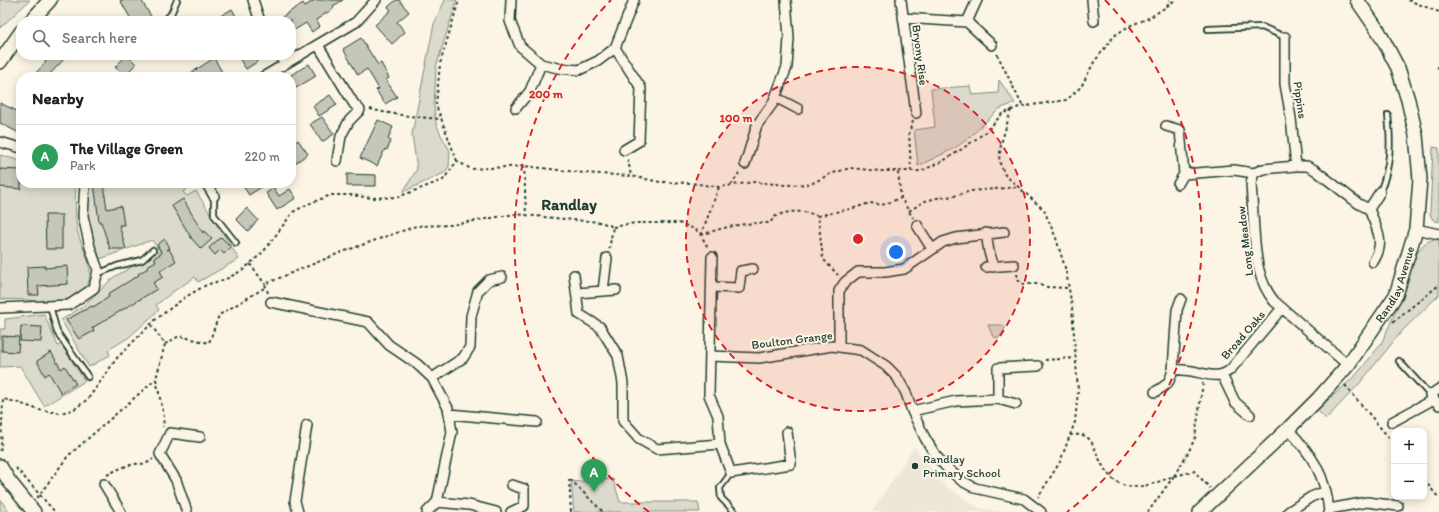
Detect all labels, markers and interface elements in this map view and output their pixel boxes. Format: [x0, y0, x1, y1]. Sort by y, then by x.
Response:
search box [16, 16, 296, 60]
street label: Bryony Rise [909, 24, 931, 86]
icon: search [30, 27, 52, 49]
text: Search here [62, 29, 137, 47]
street label: Pippins [1290, 81, 1310, 119]
text: 200 m [529, 87, 564, 101]
text: Nearby [32, 88, 84, 108]
text: 100 m [719, 111, 753, 125]
text: The Village Green [70, 140, 183, 158]
text: A [41, 149, 49, 164]
text: 220 m [244, 149, 280, 164]
text: Park [70, 158, 96, 173]
district label: Randlay [541, 195, 597, 215]
street label: Long Meadow [1234, 205, 1256, 277]
centre of rings [851, 232, 865, 246]
your location [886, 242, 906, 262]
street label: Randlay Avenue [1372, 244, 1417, 325]
street label: Broad Oaks [1218, 308, 1268, 362]
street label: Boulton Grange [751, 328, 834, 352]
map controls [1391, 428, 1427, 500]
button: + [1391, 428, 1427, 464]
place label: Randlay Primary School [923, 452, 1001, 480]
pin: A [581, 459, 607, 492]
marker: Randlay Primary School [910, 461, 920, 471]
button: − [1391, 464, 1427, 500]

